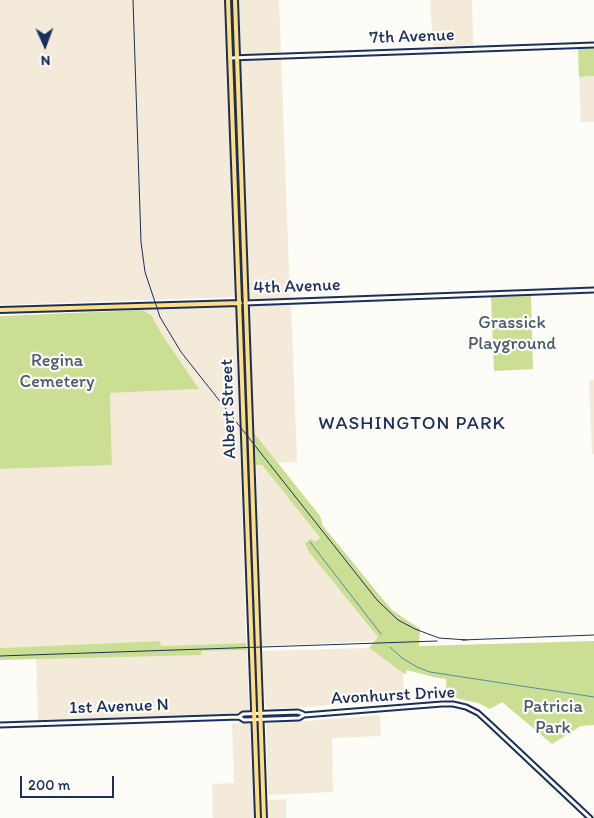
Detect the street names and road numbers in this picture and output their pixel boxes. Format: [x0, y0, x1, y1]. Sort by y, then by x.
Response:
street label: 7th Avenue [369, 25, 455, 49]
street label: 4th Avenue [253, 275, 341, 299]
street label: Albert Street [216, 359, 242, 459]
street label: Avonhurst Drive [330, 682, 456, 710]
street label: 1st Avenue N [69, 694, 169, 720]

